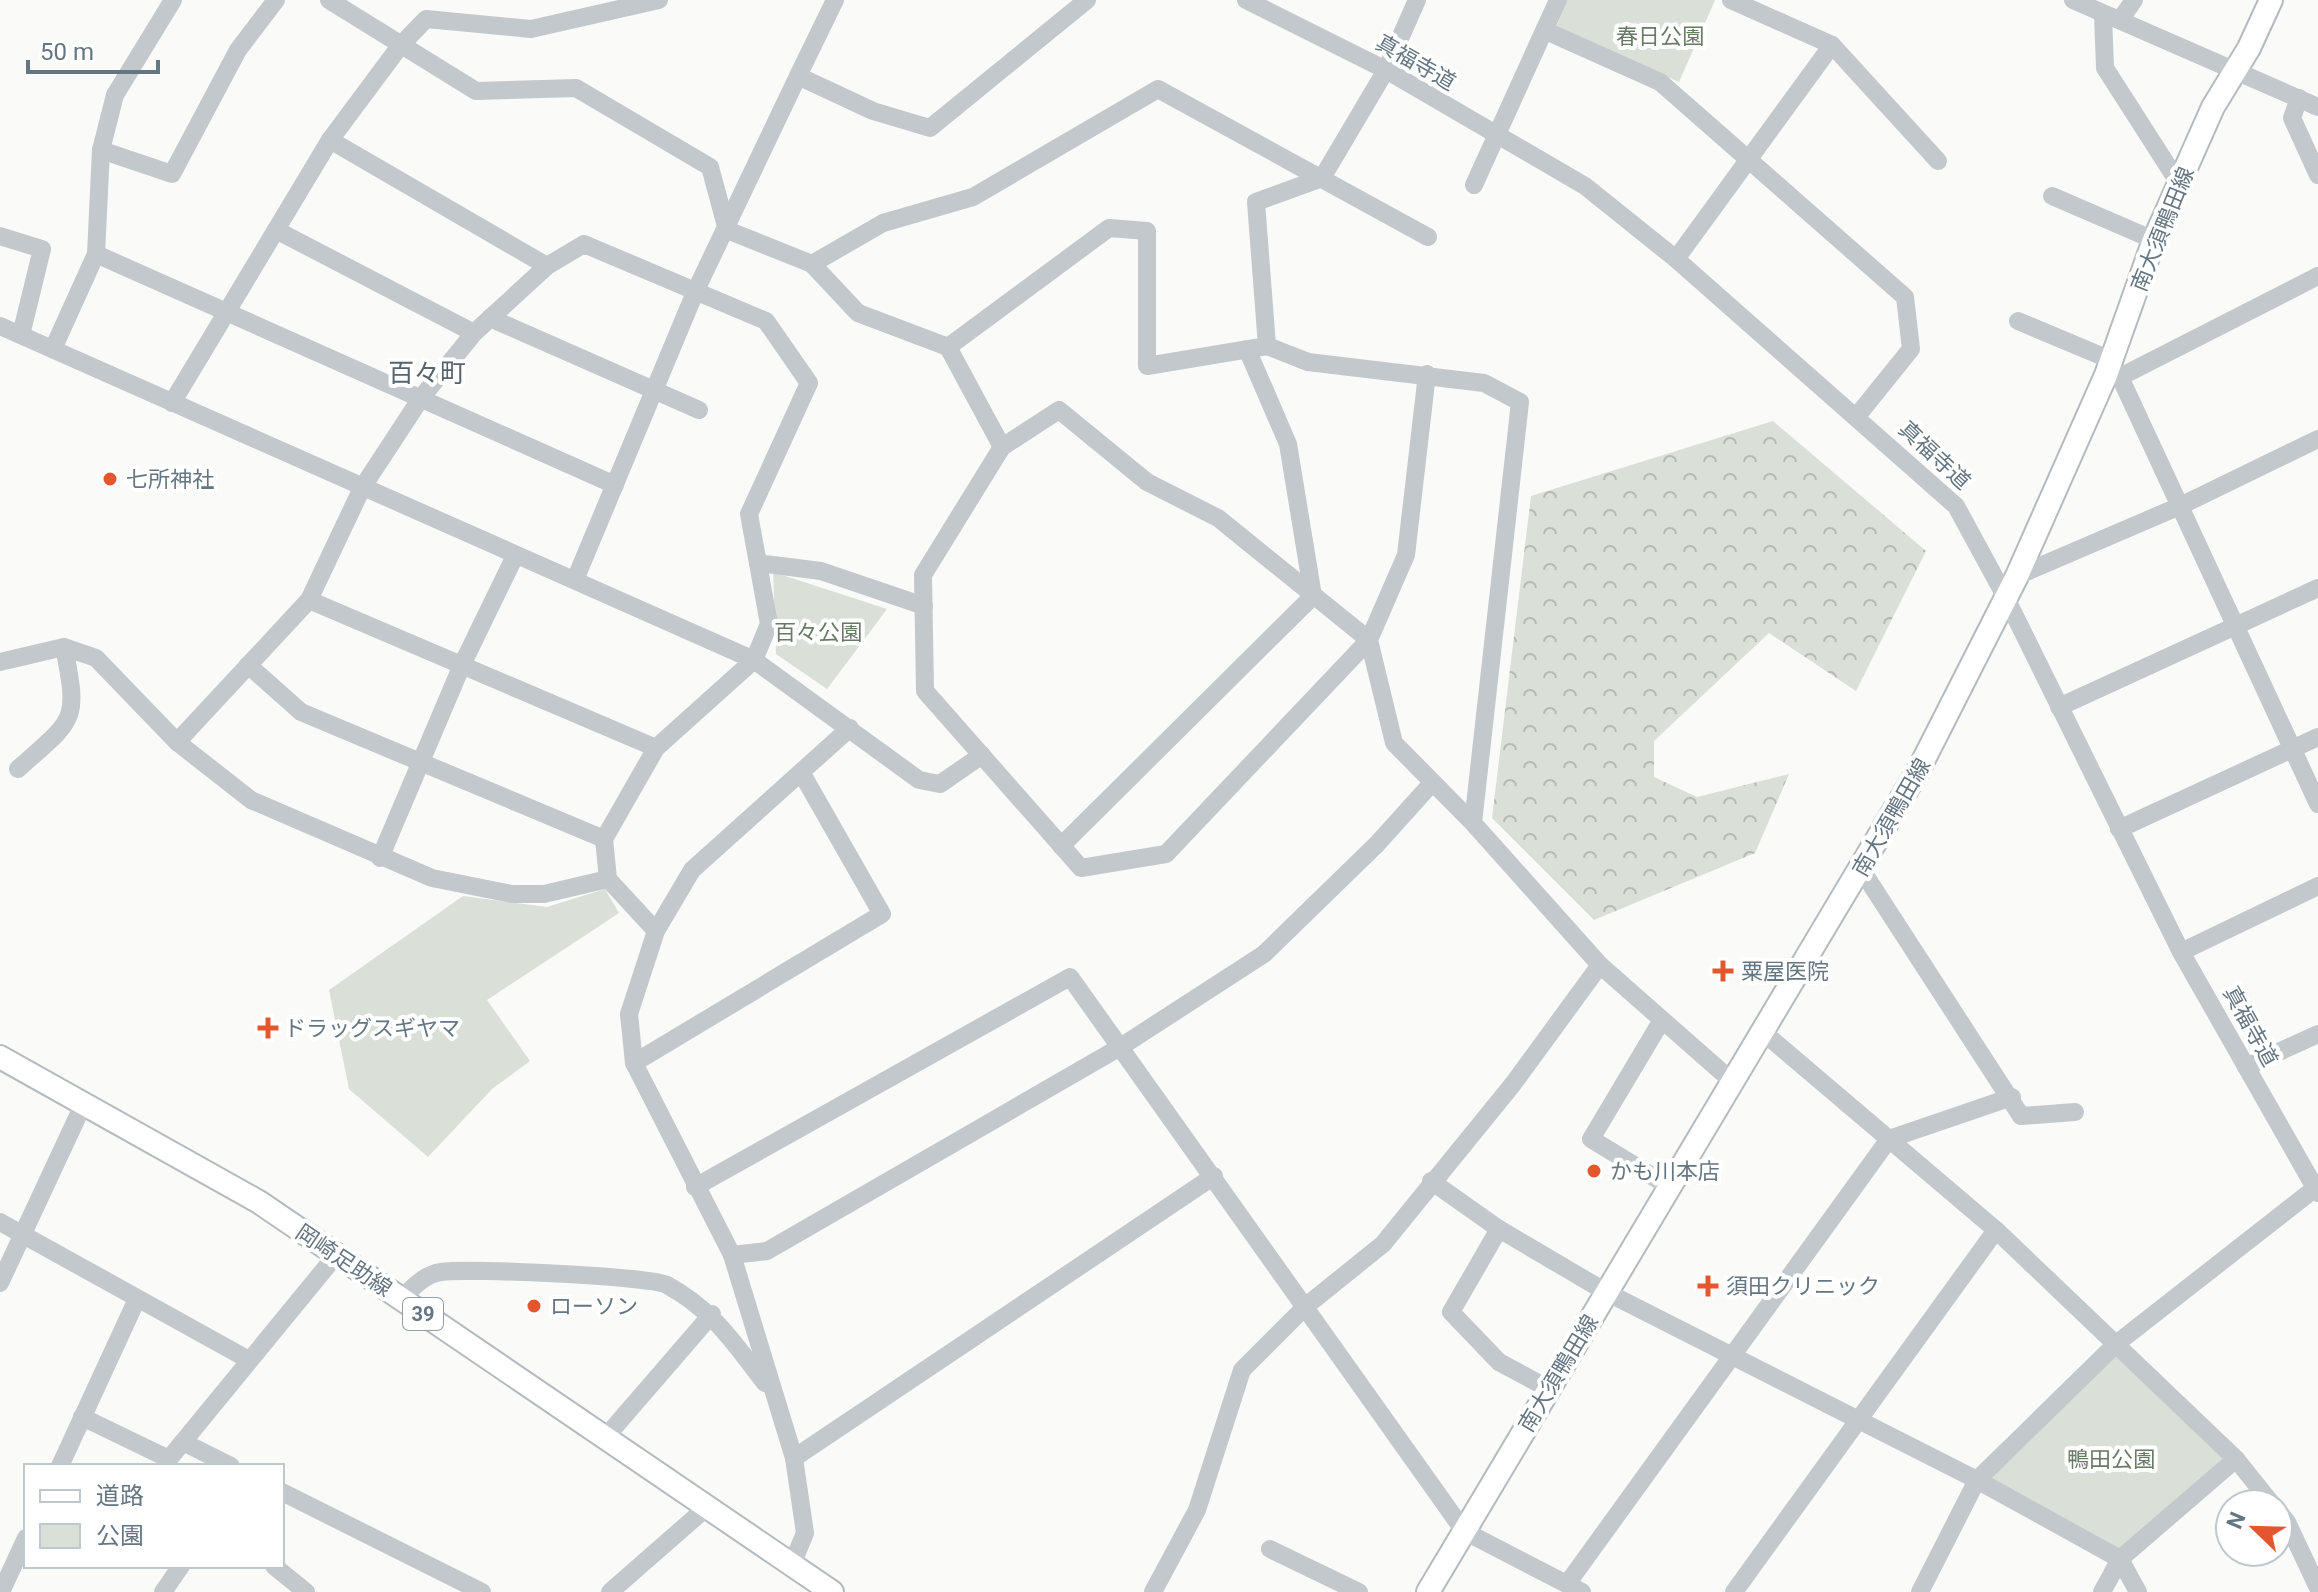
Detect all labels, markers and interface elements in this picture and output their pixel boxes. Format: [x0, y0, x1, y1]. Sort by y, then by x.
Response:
scale bar [28, 24, 158, 74]
park label: 春日公園 [1616, 24, 1704, 49]
street label: 真福寺道 [1371, 30, 1460, 95]
text: 50 m [40, 38, 94, 66]
street label: 南大須鴨田線 [2126, 163, 2199, 295]
district label: 百々町 [388, 358, 466, 388]
street label: 真福寺道 [1894, 416, 1975, 495]
place label: 七所神社 [126, 467, 214, 492]
marker: 七所神社 [101, 470, 119, 488]
park label: 百々公園 [774, 620, 862, 645]
street label: 南大須鴨田線 [1848, 754, 1935, 881]
place label: 粟屋医院 [1741, 959, 1829, 984]
marker: 粟屋医院 [1712, 960, 1734, 982]
street label: 真福寺道 [2218, 982, 2283, 1071]
place label: ドラッグスギヤマ [284, 1016, 460, 1041]
marker: ドラッグスギヤマ [259, 1019, 277, 1037]
place label: かも川本店 [1610, 1159, 1720, 1184]
marker: かも川本店 [1585, 1162, 1603, 1180]
street label: 岡崎足助線 [291, 1219, 396, 1302]
place label: 須田クリニック [1726, 1274, 1880, 1299]
marker: 須田クリニック [1697, 1275, 1719, 1297]
place label: ローソン [550, 1294, 638, 1319]
marker: ローソン [525, 1297, 543, 1315]
road number: 39 [403, 1298, 443, 1330]
street label: 南大須鴨田線 [1514, 1310, 1603, 1436]
park label: 鴨田公園 [2067, 1447, 2155, 1472]
legend [24, 1464, 284, 1568]
text: 道路 [96, 1482, 144, 1510]
north arrow [2214, 1488, 2294, 1568]
text: N [2222, 1508, 2251, 1532]
text: 公園 [96, 1522, 144, 1550]

